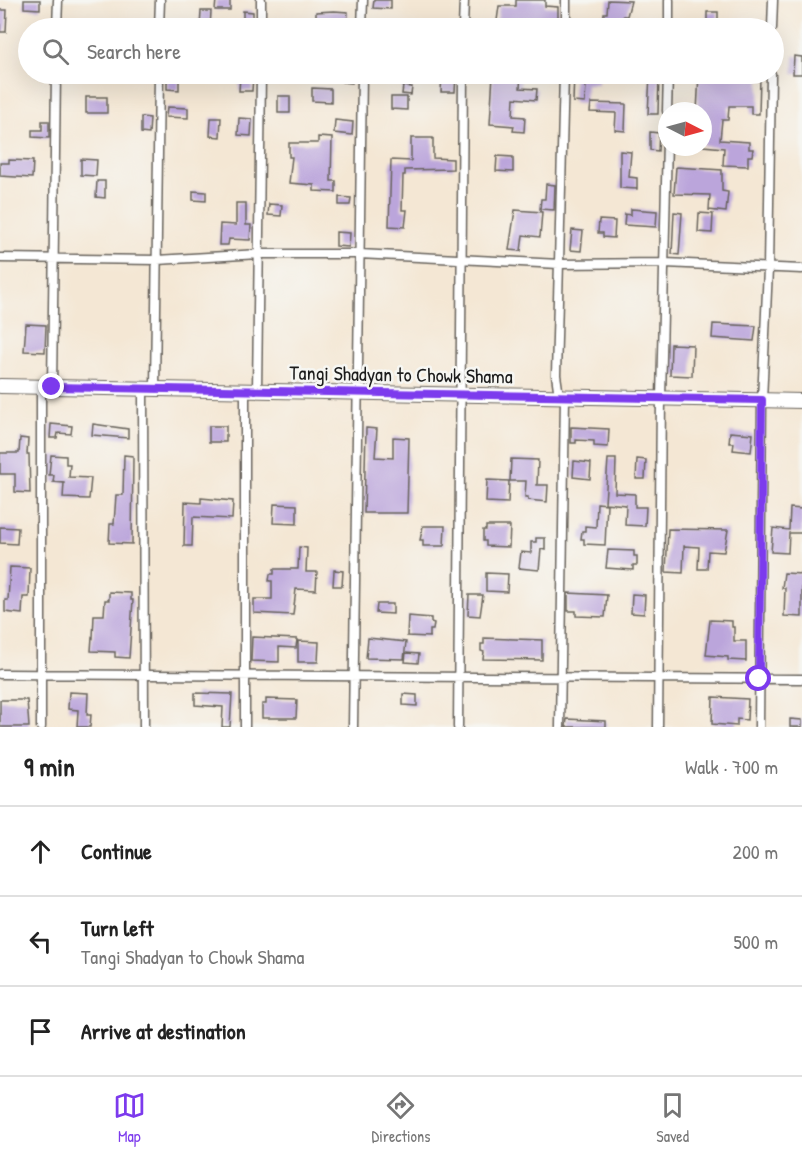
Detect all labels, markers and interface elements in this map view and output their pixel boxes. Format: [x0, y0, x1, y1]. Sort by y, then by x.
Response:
search box [18, 18, 784, 84]
icon: search [39, 35, 72, 68]
text: Search here [87, 36, 181, 66]
north arrow [658, 102, 712, 156]
street label: Tangi Shadyan to Chowk Shama [289, 359, 513, 389]
route end [38, 373, 64, 399]
route start [745, 665, 771, 691]
text: 9 min [24, 749, 75, 784]
text: Walk · 700 m [685, 753, 778, 780]
icon: ahead [24, 835, 57, 868]
text: Continue [81, 836, 152, 866]
text: 200 m [733, 838, 778, 865]
text: Turn left [81, 913, 154, 943]
icon: left [24, 925, 57, 958]
text: 500 m [733, 928, 778, 955]
text: Tangi Shadyan to Chowk Shama [81, 943, 304, 970]
icon: arrive [24, 1015, 57, 1048]
text: Arrive at destination [81, 1016, 246, 1046]
tab: Map [113, 1089, 146, 1147]
tab: Directions [372, 1089, 430, 1147]
tab: Saved [656, 1089, 689, 1147]

